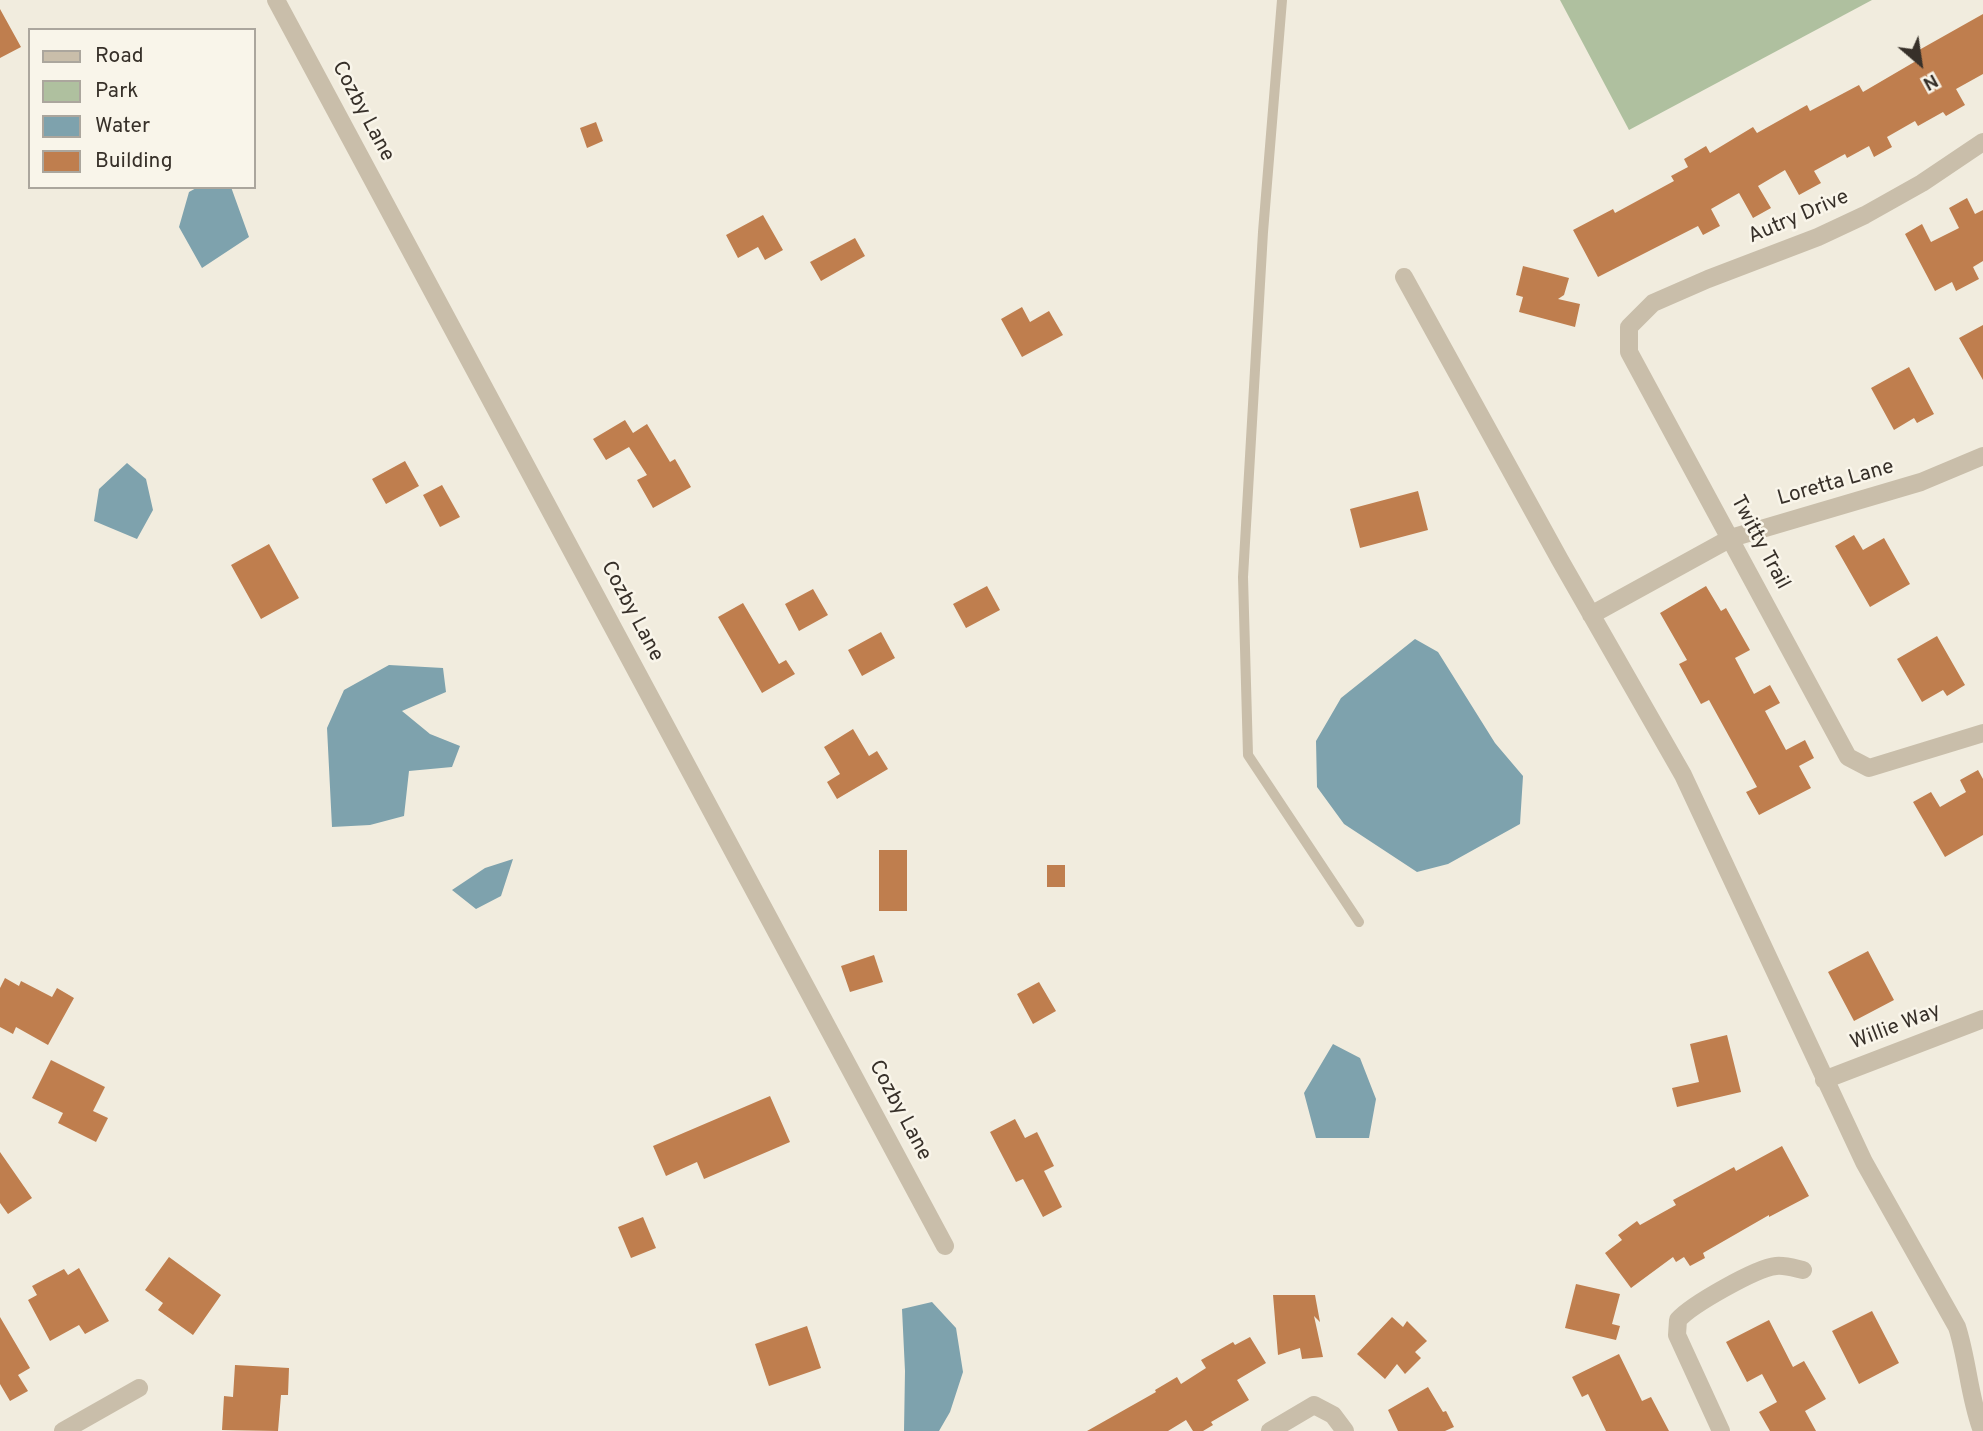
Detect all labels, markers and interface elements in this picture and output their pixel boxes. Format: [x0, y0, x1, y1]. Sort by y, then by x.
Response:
legend [28, 28, 256, 189]
north arrow [1885, 28, 1955, 98]
text: Road [95, 43, 144, 70]
street label: Cozby Lane [325, 58, 399, 166]
text: N [1918, 68, 1942, 95]
text: Park [95, 78, 138, 105]
text: Water [95, 113, 150, 140]
text: Building [95, 148, 173, 175]
street label: Autry Drive [1745, 185, 1853, 251]
street label: Loretta Lane [1775, 455, 1897, 513]
street label: Twitty Trail [1724, 492, 1794, 594]
street label: Cozby Lane [594, 558, 668, 666]
street label: Willie Way [1847, 999, 1945, 1057]
street label: Cozby Lane [862, 1057, 936, 1165]

